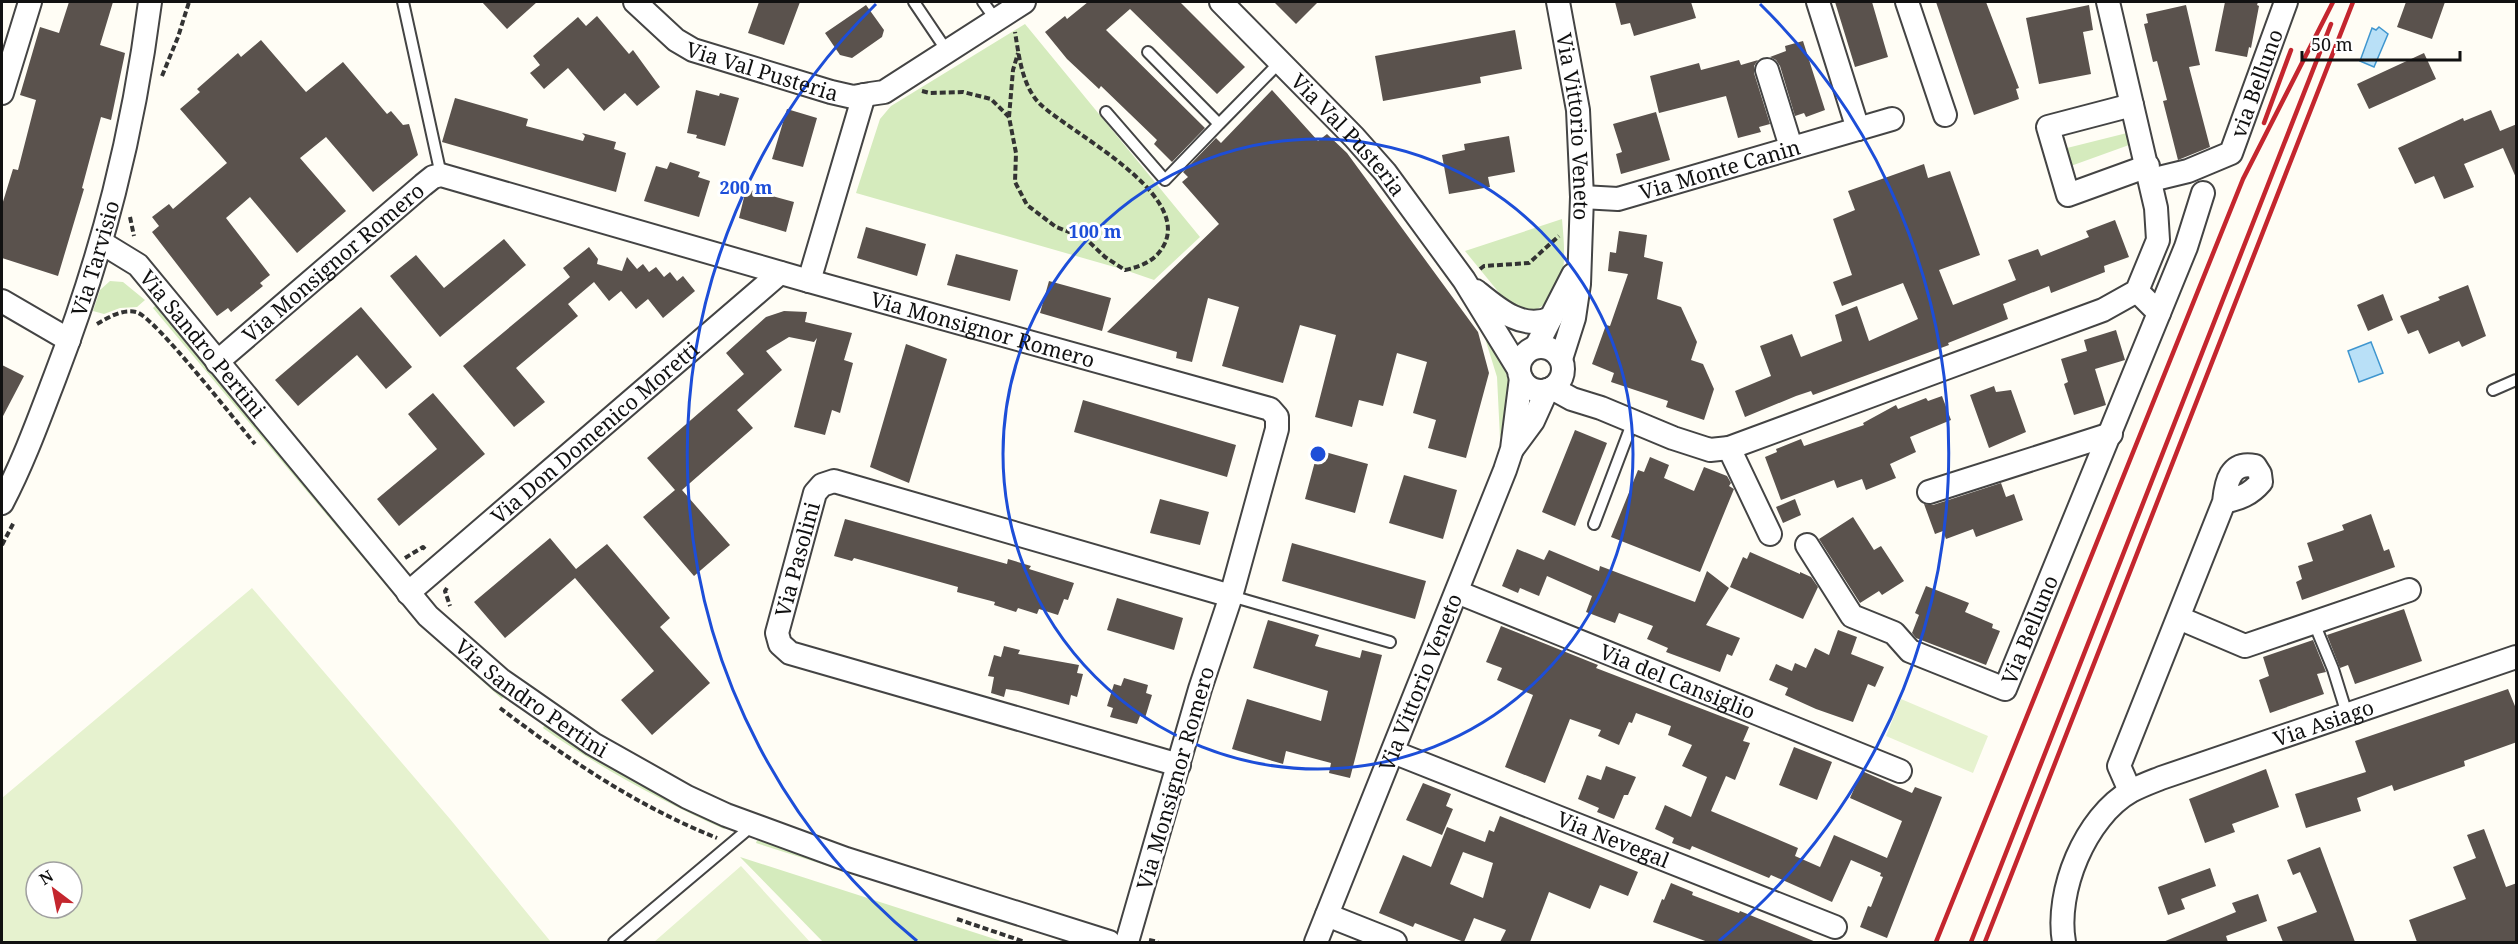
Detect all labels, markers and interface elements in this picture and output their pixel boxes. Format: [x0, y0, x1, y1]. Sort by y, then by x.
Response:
scale bar [2302, 24, 2460, 62]
street label: via Belluno [2224, 25, 2289, 141]
street label: Via Vittorio Veneto [1550, 31, 1596, 221]
text: 50 m [2311, 32, 2353, 56]
street label: Via Val Pusteria [683, 35, 841, 107]
street label: Via Val Pusteria [1285, 67, 1412, 202]
street label: Via Monte Canin [1636, 133, 1803, 206]
text: 200 m [720, 175, 773, 199]
street label: Via Monsignor Romero [236, 176, 430, 348]
street label: Via Tarvisio [64, 197, 125, 320]
text: 100 m [1069, 219, 1122, 243]
street label: Via Sandro Pertini [134, 264, 272, 423]
street label: Via Monsignor Romero [868, 285, 1098, 374]
street label: Via Don Domenico Moretti [485, 335, 705, 530]
centre of rings [1308, 444, 1328, 464]
street label: Via Pasolini [768, 499, 826, 620]
street label: Via Belluno [1995, 571, 2064, 688]
street label: Via Vittorio Veneto [1372, 589, 1468, 775]
street label: Via Sandro Pertini [449, 632, 613, 764]
street label: Via del Cansiglio [1596, 637, 1760, 725]
street label: Via Monsignor Romero [1130, 663, 1220, 893]
street label: Via Asiago [2269, 693, 2377, 753]
street label: Via Nevegal [1553, 804, 1674, 874]
north arrow [24, 860, 84, 920]
text: N [35, 864, 58, 890]

